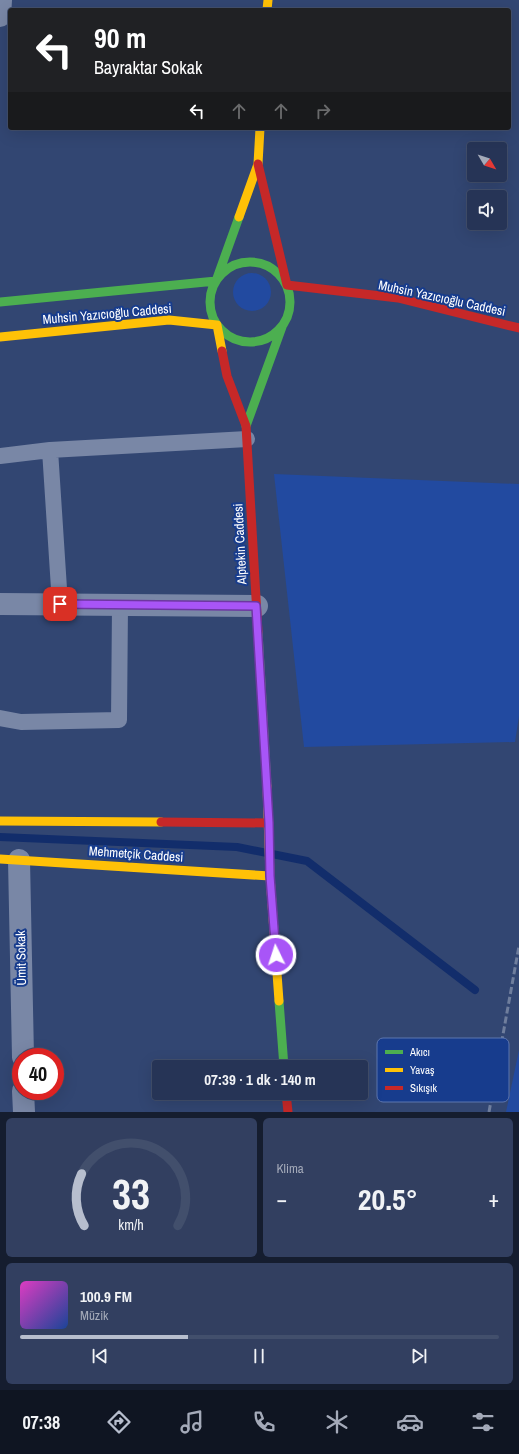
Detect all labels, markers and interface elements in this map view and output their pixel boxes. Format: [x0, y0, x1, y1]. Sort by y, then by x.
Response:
text: 90 m [94, 19, 146, 57]
icon: left [28, 24, 80, 76]
text: Bayraktar Sokak [94, 55, 202, 80]
icon: left [186, 100, 208, 122]
icon: ahead [228, 100, 250, 122]
icon: ahead [270, 100, 292, 122]
icon: right [312, 100, 334, 122]
north arrow [467, 142, 507, 182]
map controls [467, 142, 507, 230]
button: sound [467, 190, 507, 230]
street label: Muhsin Yazıcıoğlu Caddesi [377, 276, 507, 320]
street label: Muhsin Yazıcıoğlu Caddesi [42, 300, 172, 328]
street label: Alptekin Caddesi [229, 503, 251, 586]
pin [43, 587, 77, 621]
icon: arrive [49, 593, 71, 615]
street label: Mehmetçik Caddesi [88, 842, 184, 866]
street label: Ümit Sokak [12, 930, 30, 986]
position arrow [255, 934, 297, 976]
legend [377, 1038, 509, 1102]
text: Akıcı [409, 1045, 430, 1059]
speed limit sign: 40 [12, 1048, 64, 1100]
text: Yavaş [410, 1063, 435, 1077]
text: 07:39 · 1 dk · 140 m [204, 1069, 316, 1090]
text: Sıkışık [410, 1081, 438, 1095]
text: Klima [277, 1160, 304, 1177]
text: 33 [112, 1165, 150, 1221]
text: 20.5° [358, 1179, 418, 1219]
text: − [277, 1184, 287, 1214]
text: + [488, 1184, 499, 1214]
text: km/h [119, 1214, 144, 1233]
text: 100.9 FM [80, 1286, 132, 1307]
text: Müzik [80, 1307, 108, 1324]
icon: previous [89, 1345, 111, 1367]
icon: pause [248, 1345, 270, 1367]
icon: next [408, 1345, 430, 1367]
icon: directions [105, 1408, 133, 1436]
icon: music [178, 1408, 206, 1436]
icon: phone [250, 1408, 278, 1436]
icon: climate [323, 1408, 351, 1436]
icon: car [396, 1408, 424, 1436]
icon: filters [469, 1408, 497, 1436]
text: 07:38 [22, 1410, 60, 1435]

